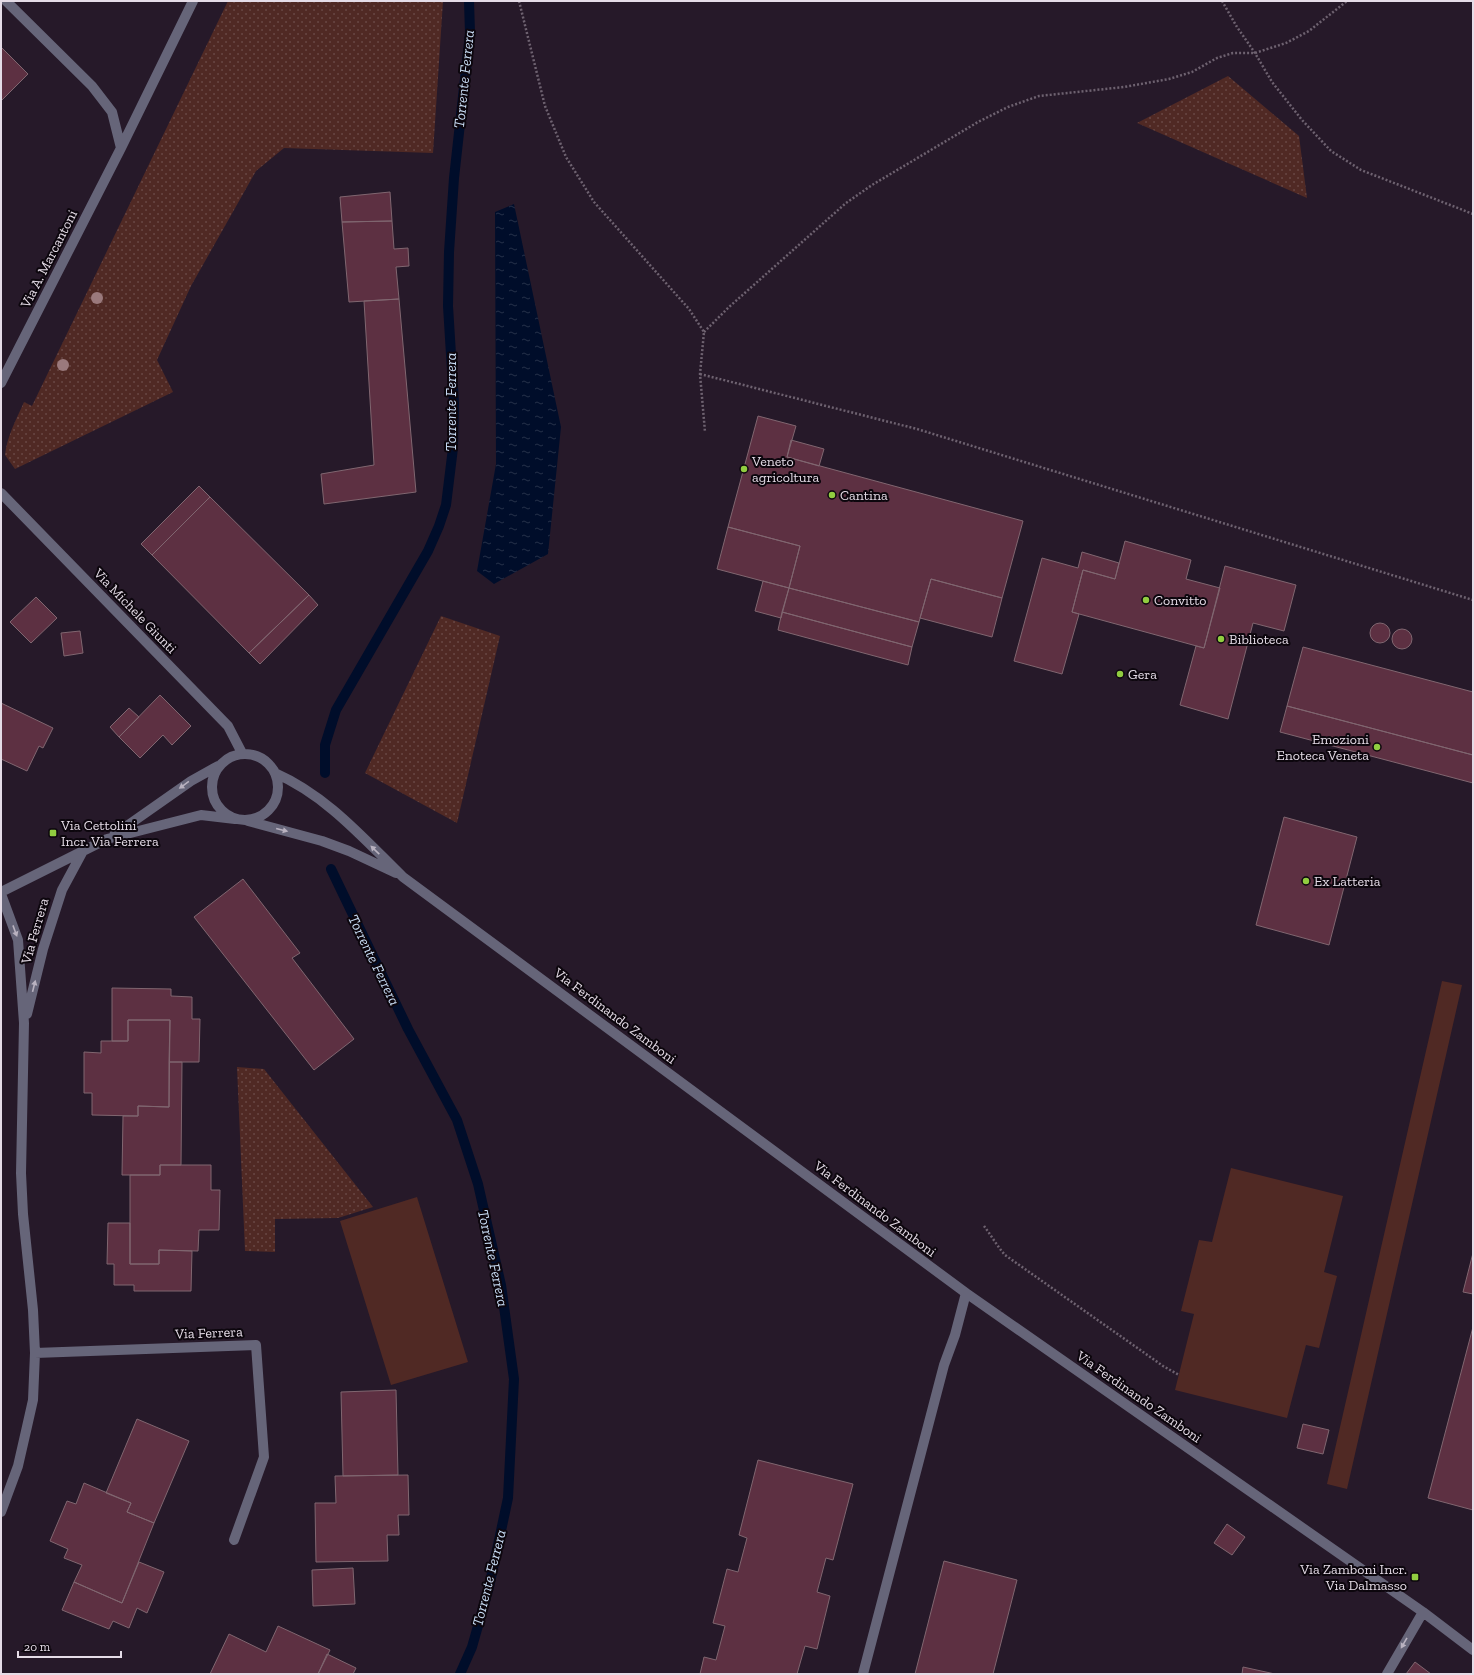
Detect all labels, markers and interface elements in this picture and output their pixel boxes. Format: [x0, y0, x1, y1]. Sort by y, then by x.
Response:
water label: Torrente Ferrera [450, 29, 478, 129]
street label: Via A. Marcantoni [16, 207, 81, 312]
water label: Torrente Ferrera [442, 353, 460, 451]
place label: Veneto agricoltura [751, 453, 820, 486]
marker: Veneto agricoltura [739, 464, 749, 474]
place label: Cantina [840, 487, 888, 504]
marker: Cantina [827, 490, 837, 500]
street label: Via Michele Giunti [89, 564, 180, 657]
place label: Convitto [1154, 592, 1207, 609]
marker: Convitto [1141, 595, 1151, 605]
place label: Biblioteca [1229, 631, 1289, 648]
marker: Biblioteca [1216, 634, 1226, 644]
place label: Gera [1128, 666, 1157, 683]
marker: Gera [1115, 669, 1125, 679]
place label: Emozioni Enoteca Veneta [1277, 731, 1369, 764]
marker: Emozioni Enoteca Veneta [1372, 742, 1382, 752]
one-way arrow [179, 781, 190, 789]
place label: Via Cettolini Incr. Via Ferrera [60, 817, 159, 850]
one-way arrow [276, 827, 288, 833]
marker: Via Cettolini Incr. Via Ferrera [48, 828, 58, 838]
one-way arrow [370, 845, 381, 854]
place label: Ex Latteria [1314, 873, 1381, 890]
marker: Ex Latteria [1301, 876, 1311, 886]
street label: Via Ferrera [17, 896, 53, 967]
water label: Torrente Ferrera [344, 912, 404, 1008]
one-way arrow [12, 925, 18, 937]
street label: Via Ferdinando Zamboni [550, 964, 680, 1068]
one-way arrow [31, 979, 37, 992]
street label: Via Ferdinando Zamboni [810, 1157, 940, 1261]
water label: Torrente Ferrera [474, 1208, 512, 1308]
street label: Via Ferrera [174, 1323, 243, 1343]
street label: Via Ferdinando Zamboni [1072, 1347, 1205, 1447]
water label: Torrente Ferrera [468, 1528, 510, 1628]
place label: Via Zamboni Incr. Via Dalmasso [1299, 1561, 1407, 1594]
marker: Via Zamboni Incr. Via Dalmasso [1410, 1572, 1420, 1582]
scale bar [18, 1633, 121, 1659]
one-way arrow [1400, 1637, 1407, 1649]
text: 20 m [24, 1640, 51, 1654]

